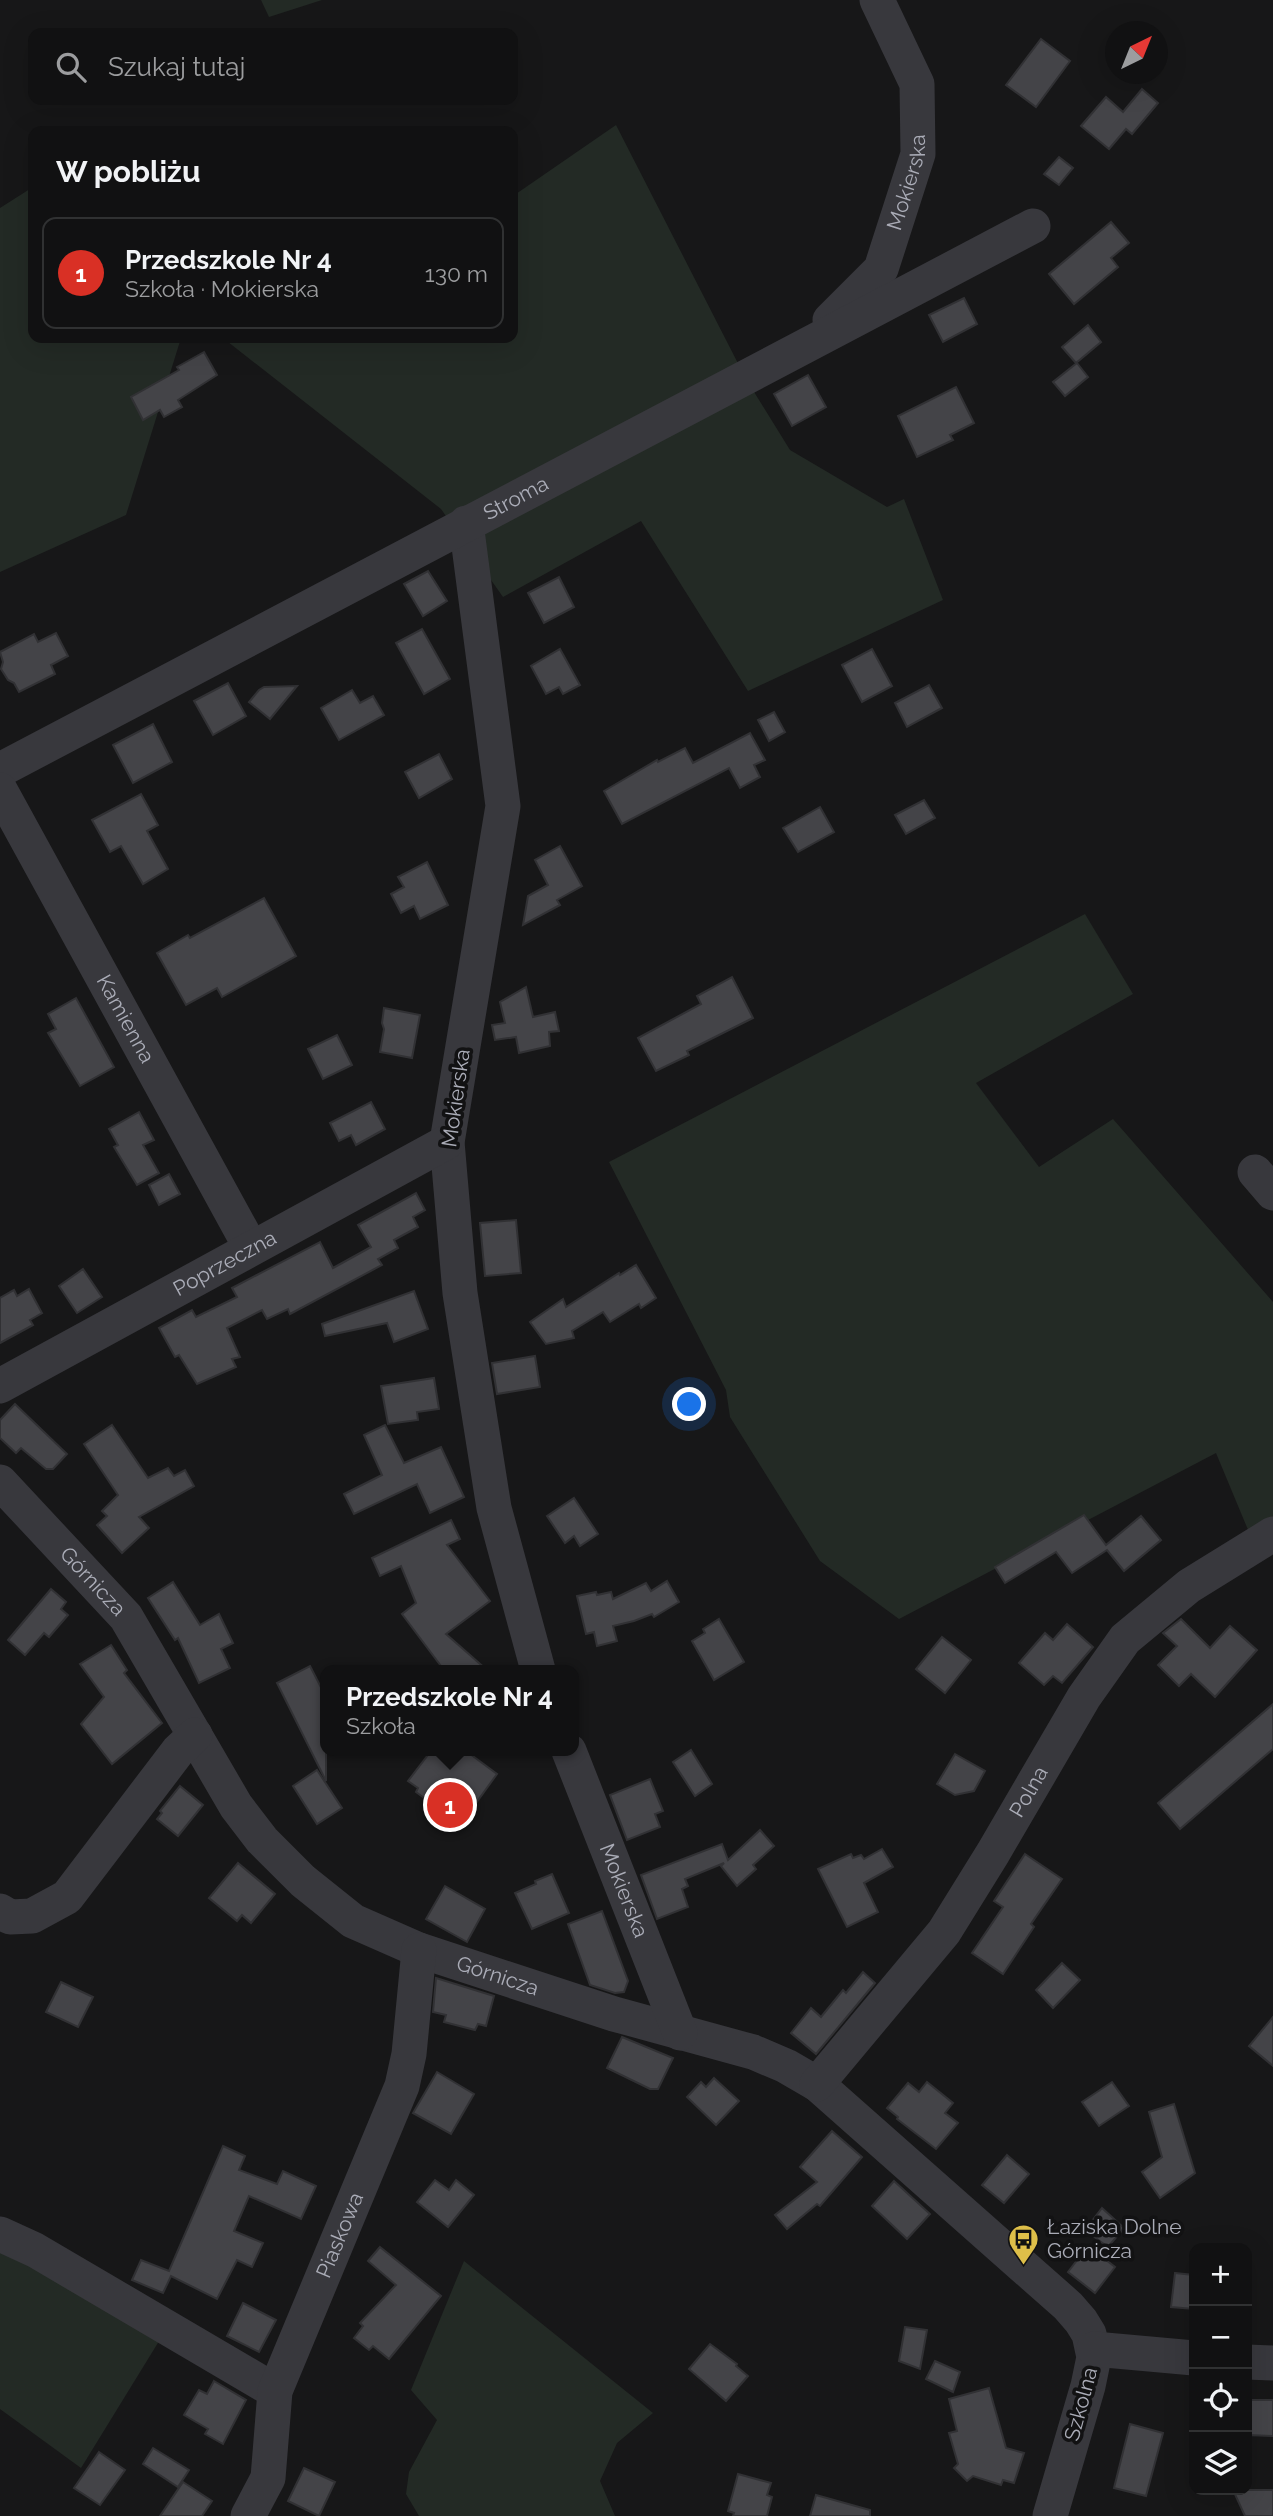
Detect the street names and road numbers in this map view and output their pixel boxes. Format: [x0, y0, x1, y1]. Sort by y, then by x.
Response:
street label: Mokierska [881, 134, 930, 233]
street label: Stroma [479, 471, 552, 525]
street label: Kamienna [92, 970, 160, 1067]
street label: Mokierska [436, 1047, 475, 1149]
street label: Poprzeczna [169, 1225, 280, 1301]
street label: Górnicza [55, 1541, 131, 1621]
street label: Polna [1004, 1761, 1053, 1821]
street label: Mokierska [595, 1840, 654, 1941]
street label: Górnicza [453, 1950, 542, 2000]
street label: Piaskowa [311, 2189, 368, 2281]
street label: Szkolna [1059, 2364, 1102, 2444]

